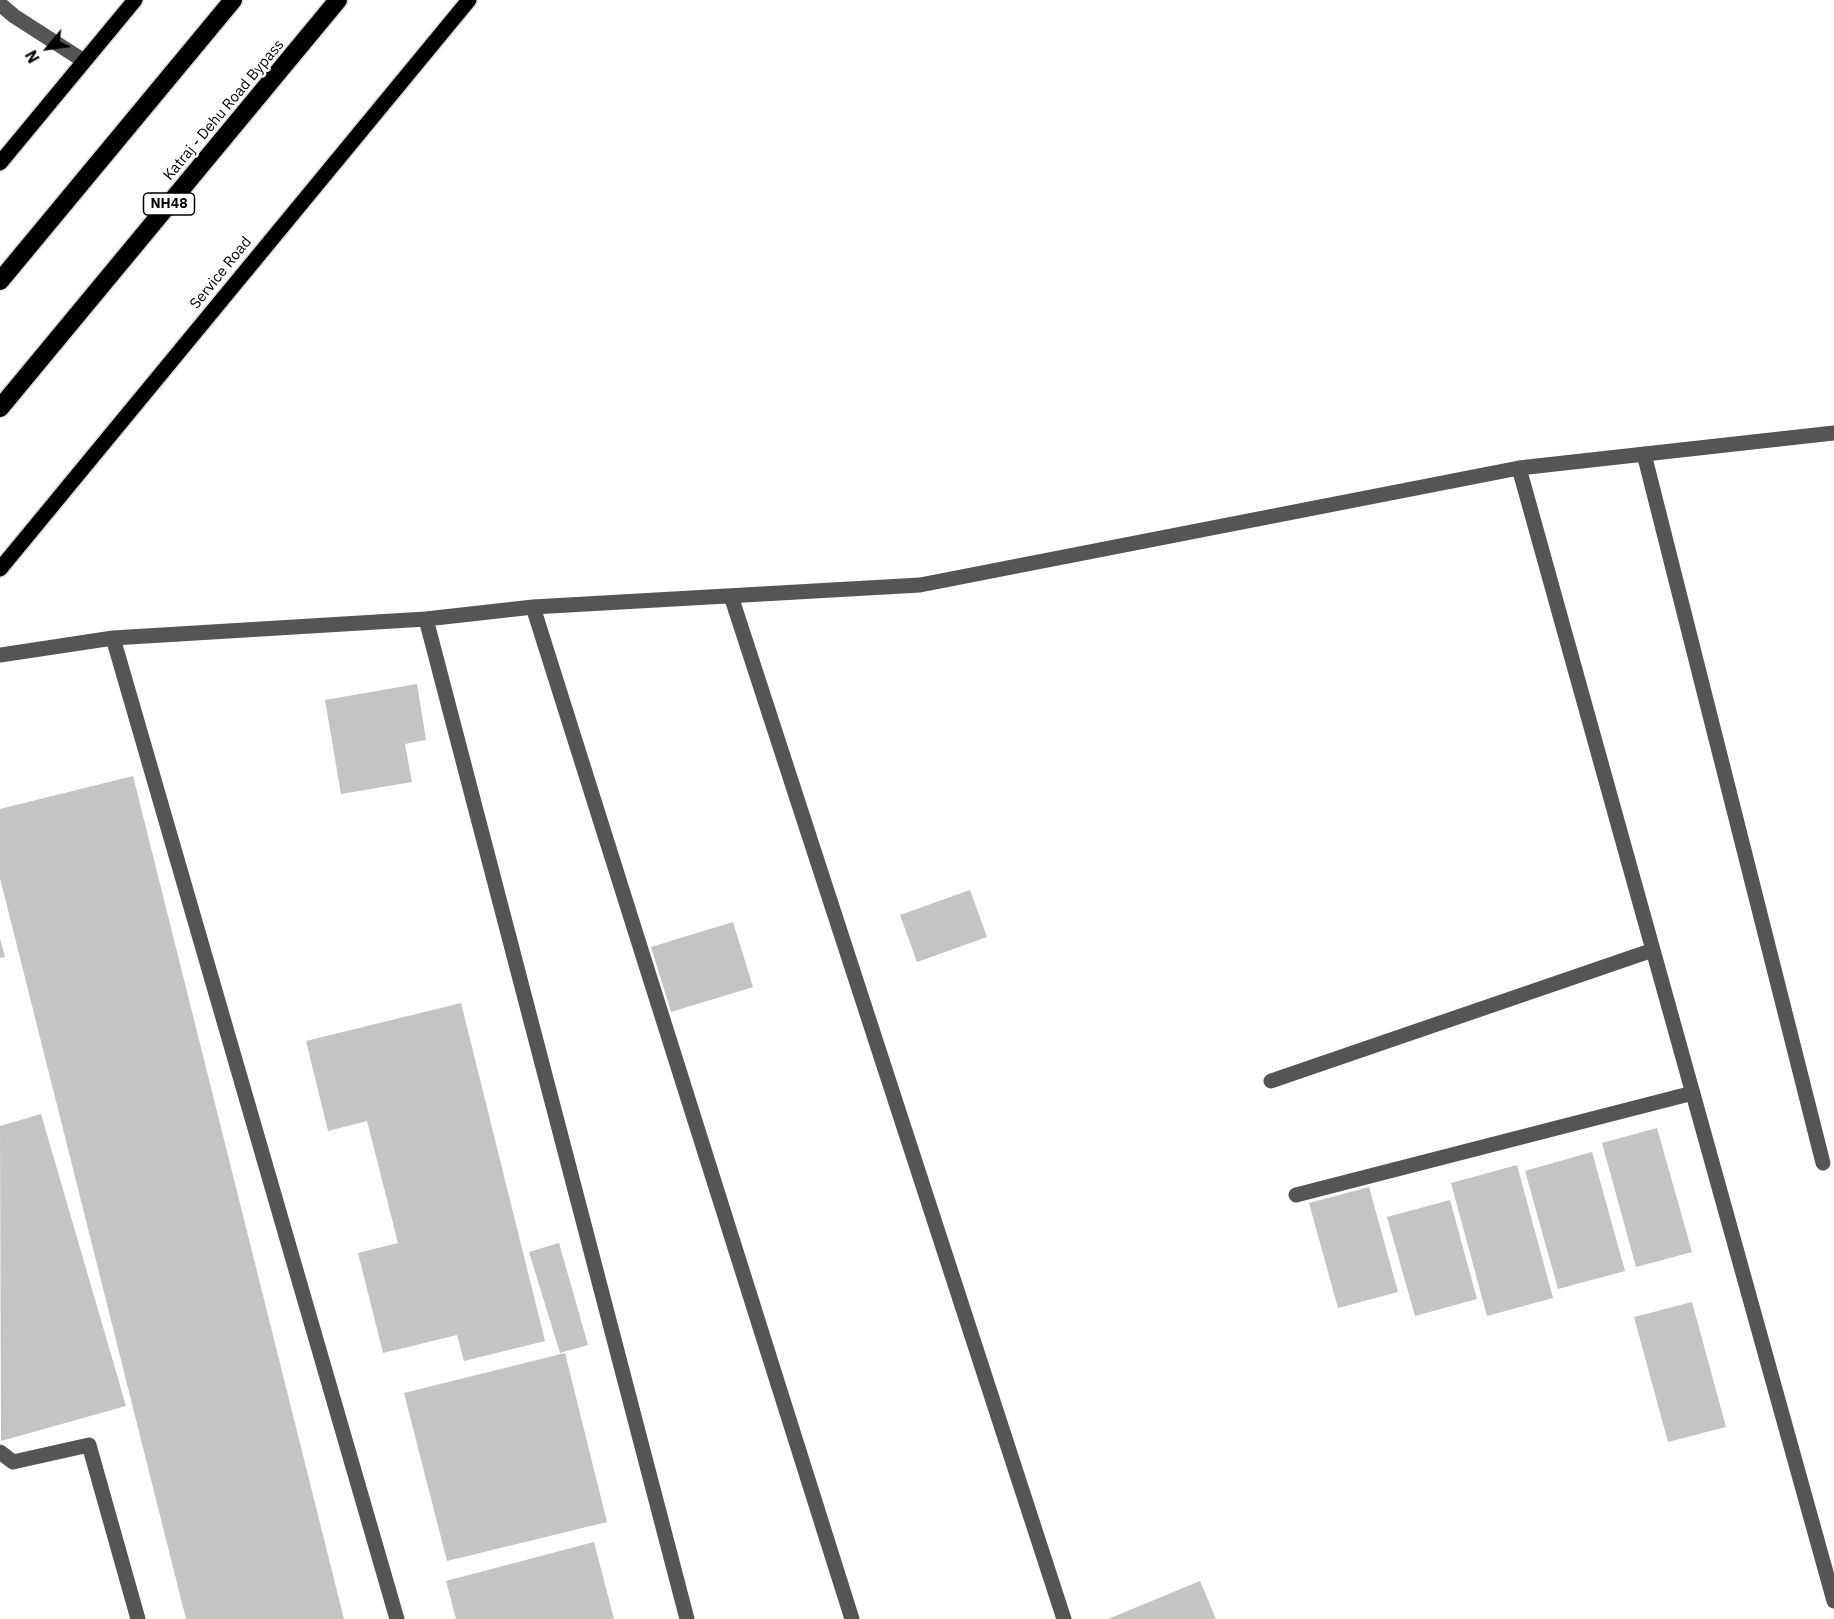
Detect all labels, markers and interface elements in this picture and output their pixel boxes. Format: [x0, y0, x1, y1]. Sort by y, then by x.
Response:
north arrow [18, 18, 78, 78]
street label: Katraj - Dehu Road Bypass [160, 36, 288, 184]
text: N [21, 47, 44, 67]
road number: NH48 [144, 193, 195, 215]
street label: Service Road [186, 233, 256, 313]

